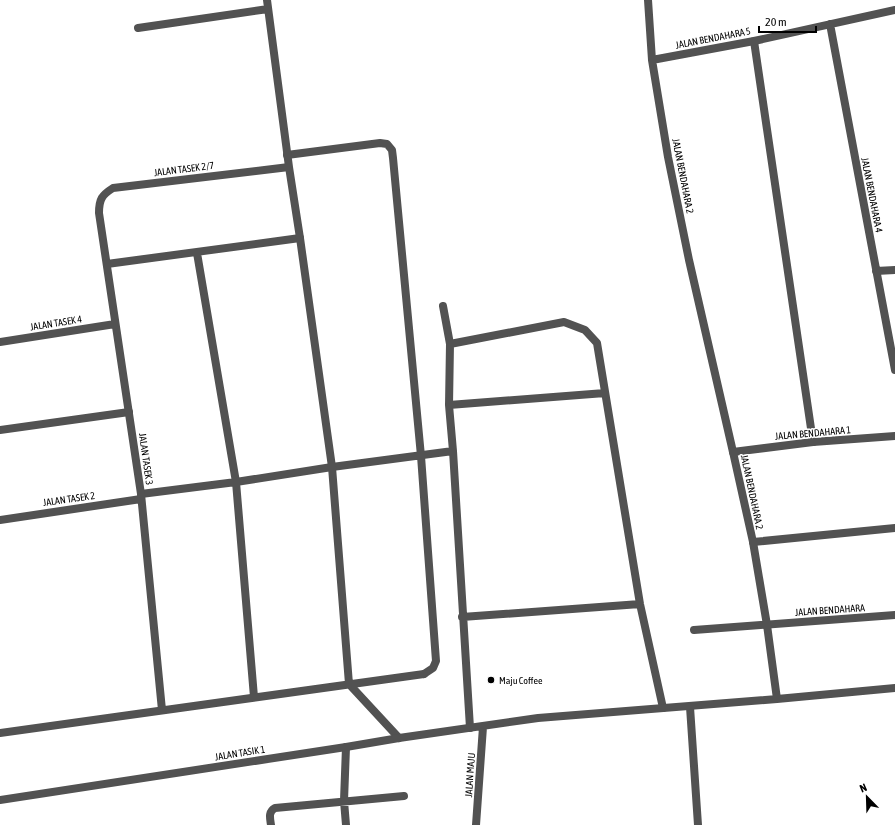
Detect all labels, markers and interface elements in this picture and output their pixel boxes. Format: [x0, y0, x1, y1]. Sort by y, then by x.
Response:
scale bar [759, 8, 816, 34]
text: 20 m [765, 15, 787, 29]
street label: JALAN BENDAHARA 5 [675, 25, 752, 51]
street label: JALAN BENDAHARA 2 [670, 138, 696, 215]
street label: JALAN BENDAHARA 4 [859, 157, 885, 234]
street label: JALAN TASEK 2/7 [153, 160, 215, 178]
street label: JALAN TASEK 4 [29, 313, 83, 333]
street label: JALAN BENDAHARA 1 [775, 424, 852, 442]
street label: JALAN TASEK 3 [137, 432, 155, 486]
street label: JALAN BENDAHARA 2 [739, 454, 765, 531]
street label: JALAN TASEK 2 [42, 490, 96, 508]
street label: JALAN BENDAHARA [795, 602, 865, 618]
marker: Maju Coffee [486, 675, 496, 685]
place label: Maju Coffee [499, 675, 543, 686]
street label: JALAN TASIK 1 [214, 744, 266, 762]
street label: JALAN MAJU [463, 752, 477, 798]
north arrow [847, 777, 887, 817]
text: N [858, 781, 868, 795]

